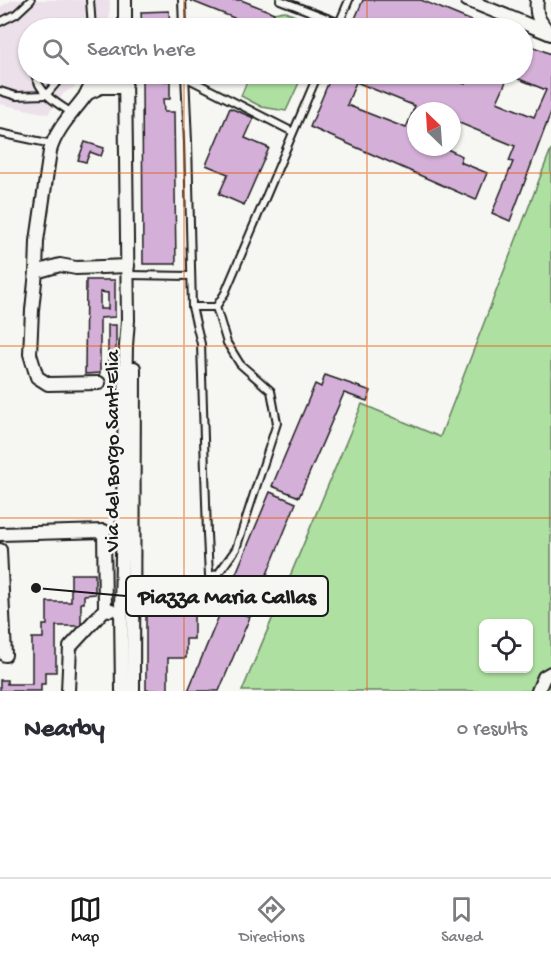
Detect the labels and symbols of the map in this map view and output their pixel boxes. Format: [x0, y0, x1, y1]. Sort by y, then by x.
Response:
north arrow [407, 102, 461, 156]
street label: Via del Borgo Sant'Elia [102, 349, 127, 553]
callout: Piazza Maria Callas [126, 576, 328, 616]
text: Piazza Maria Callas [137, 586, 318, 612]

